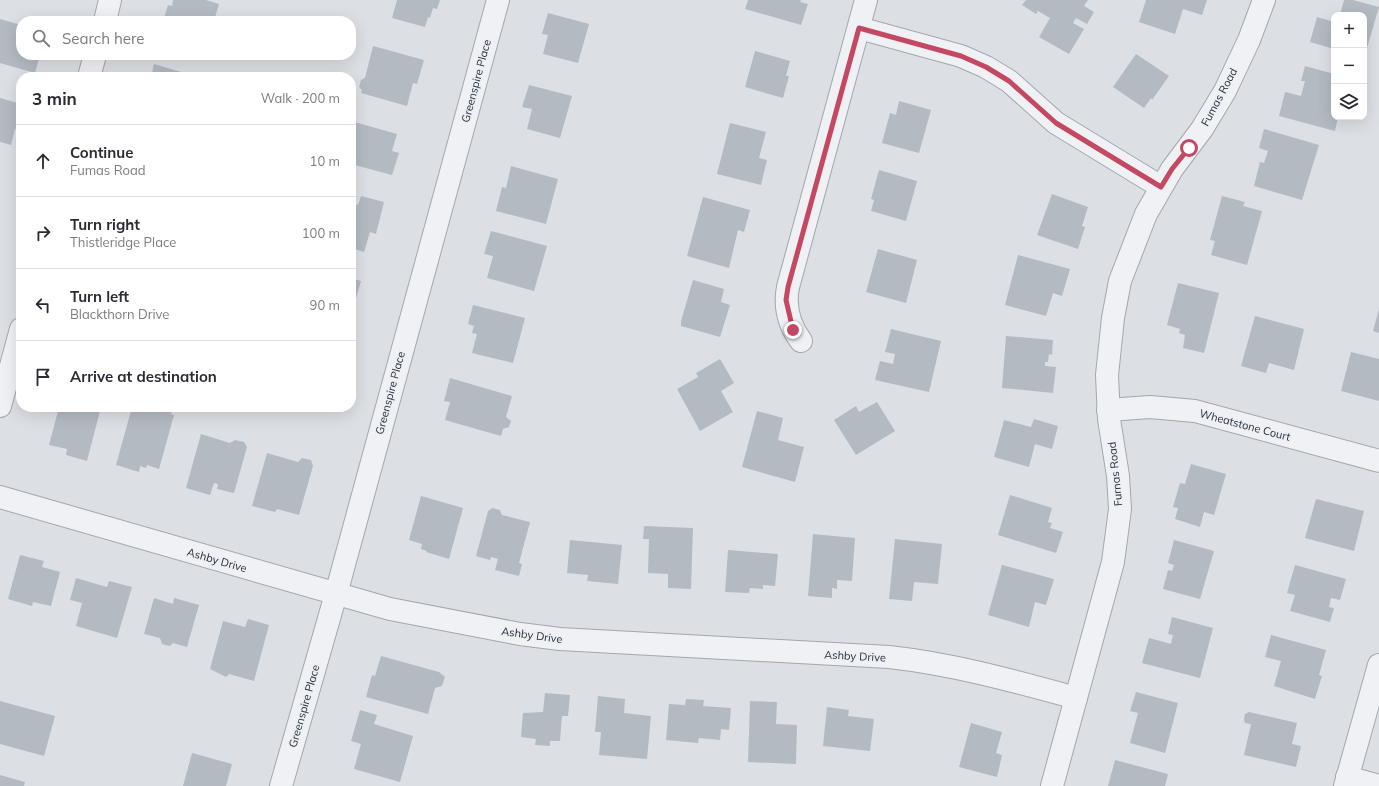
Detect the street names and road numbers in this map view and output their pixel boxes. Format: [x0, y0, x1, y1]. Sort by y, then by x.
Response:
street label: Greenspire Place [458, 38, 494, 124]
street label: Fumas Road [1198, 65, 1240, 129]
street label: Greenspire Place [372, 350, 408, 436]
street label: Wheatstone Court [1198, 406, 1292, 444]
street label: Furnas Road [1105, 441, 1125, 507]
street label: Ashby Drive [185, 545, 249, 575]
street label: Ashby Drive [500, 624, 564, 646]
street label: Ashby Drive [824, 647, 886, 665]
street label: Greenspire Place [285, 663, 323, 749]

